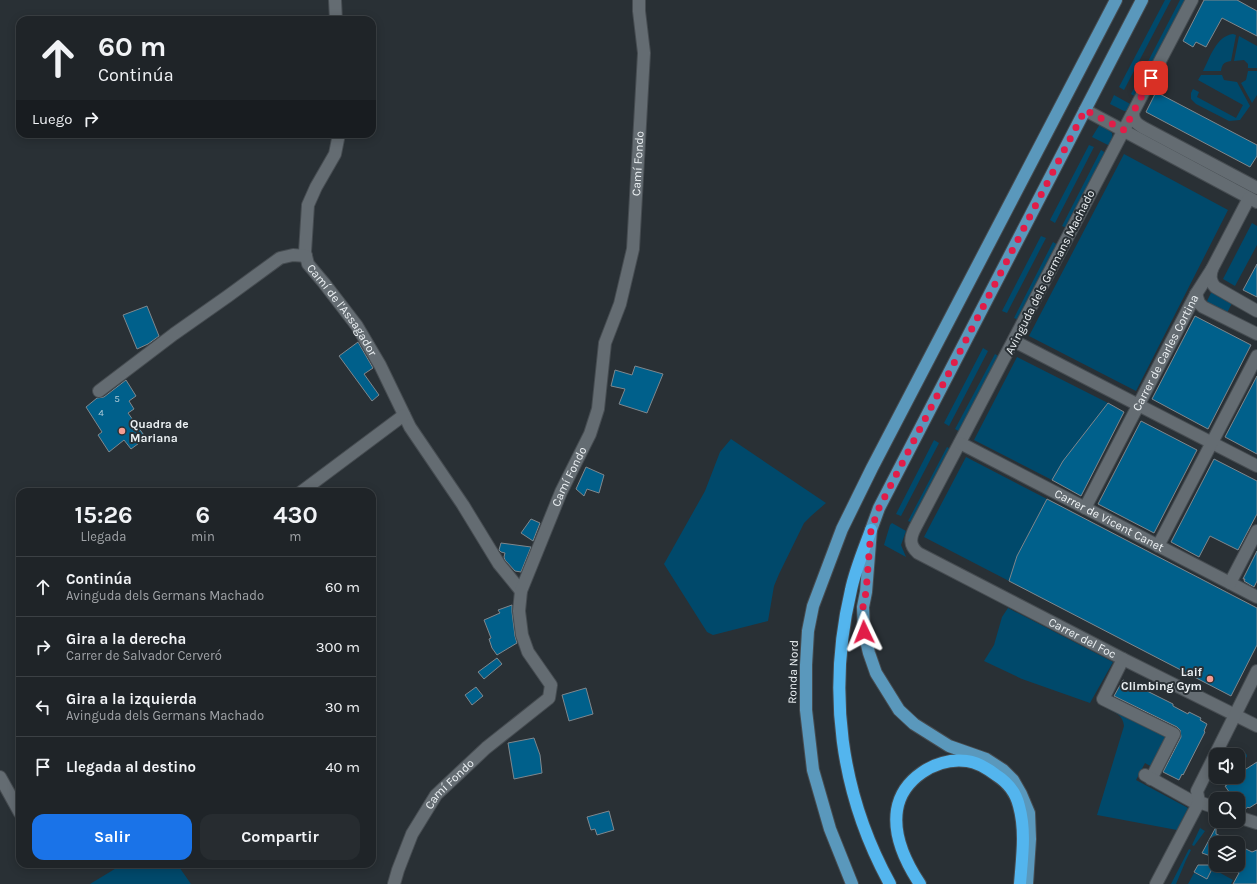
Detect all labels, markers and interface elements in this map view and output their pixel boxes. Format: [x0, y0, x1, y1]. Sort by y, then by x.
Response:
text: 60 m [98, 30, 166, 63]
icon: ahead [32, 32, 84, 84]
pin [1134, 61, 1168, 95]
text: Continúa [98, 64, 174, 86]
icon: arrive [1140, 67, 1162, 89]
icon: right [80, 108, 102, 130]
text: Luego [32, 110, 72, 128]
street label: Camí Fondo [629, 131, 647, 196]
street label: Avinguda dels Germans Machado [1002, 187, 1098, 357]
street label: Camí de l'Assagador [304, 261, 380, 359]
street label: Carrer de Carles Cortina [1130, 292, 1202, 413]
house number: 5 [114, 393, 120, 405]
house number: 4 [98, 407, 104, 419]
place label: Quadra de Mariana [130, 417, 189, 445]
marker: Quadra de Mariana [117, 426, 127, 436]
street label: Camí Fondo [549, 444, 590, 509]
street label: Carrer de Vicent Canet [1052, 486, 1167, 555]
text: 15:26 [74, 501, 133, 529]
text: 6 [196, 501, 210, 529]
text: 430 [273, 501, 318, 529]
text: Llegada [81, 529, 126, 544]
text: min [191, 529, 215, 544]
text: m [289, 529, 301, 544]
text: Continúa [66, 570, 132, 588]
icon: ahead [32, 576, 54, 598]
text: 60 m [325, 578, 360, 596]
text: Avinguda dels Germans Machado [66, 588, 264, 603]
position arrow [843, 611, 885, 653]
street label: Carrer del Foc [1046, 615, 1119, 661]
text: Gira a la derecha [66, 630, 186, 648]
icon: right [32, 636, 54, 658]
text: 300 m [316, 638, 360, 656]
street label: Ronda Nord [785, 640, 801, 704]
text: Carrer de Salvador Cerveró [66, 648, 222, 663]
place label: Laif Climbing Gym [1121, 665, 1203, 693]
marker: Laif Climbing Gym [1205, 674, 1215, 684]
text: Gira a la izquierda [66, 690, 197, 708]
icon: left [32, 696, 54, 718]
text: 30 m [325, 698, 360, 716]
text: Avinguda dels Germans Machado [66, 708, 264, 723]
map controls [1209, 748, 1245, 872]
button: sound [1209, 748, 1245, 784]
icon: arrive [32, 756, 54, 778]
street label: Camí Fondo [422, 756, 477, 812]
text: Llegada al destino [66, 758, 196, 776]
text: 40 m [325, 758, 360, 776]
button: search [1209, 792, 1245, 828]
button: Salir [32, 814, 192, 860]
button: Compartir [200, 814, 360, 860]
button: layers [1209, 836, 1245, 872]

